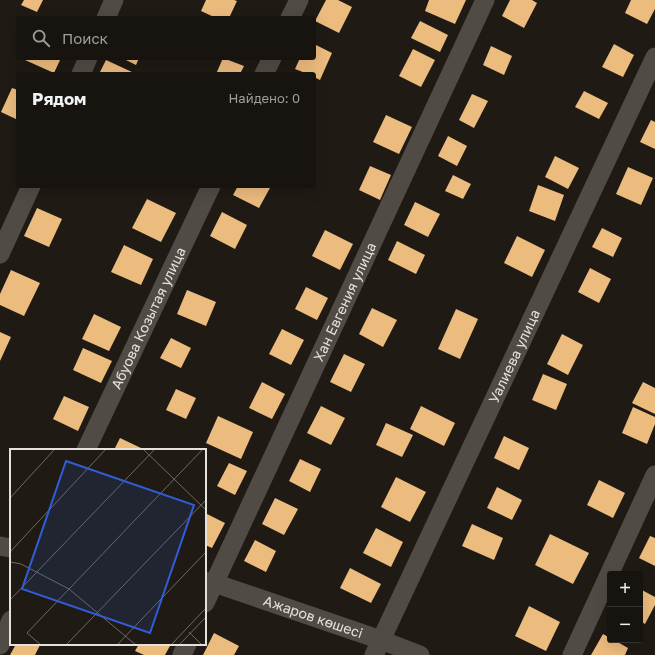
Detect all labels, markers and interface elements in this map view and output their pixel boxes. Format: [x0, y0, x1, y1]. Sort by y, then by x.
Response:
search box [16, 16, 316, 60]
icon: search [30, 27, 52, 49]
text: Поиск [62, 29, 108, 47]
text: Рядом [32, 88, 86, 109]
text: Найдено: 0 [228, 90, 300, 106]
street label: Хан Евгения улица [309, 239, 379, 364]
street label: Абуова Козытая улица [107, 244, 189, 392]
street label: Уалиева улица [485, 306, 543, 406]
inset map [10, 449, 206, 645]
map controls [607, 571, 643, 643]
button: + [607, 571, 643, 607]
street label: Ажаров көшесі [261, 592, 365, 641]
button: − [607, 607, 643, 643]

